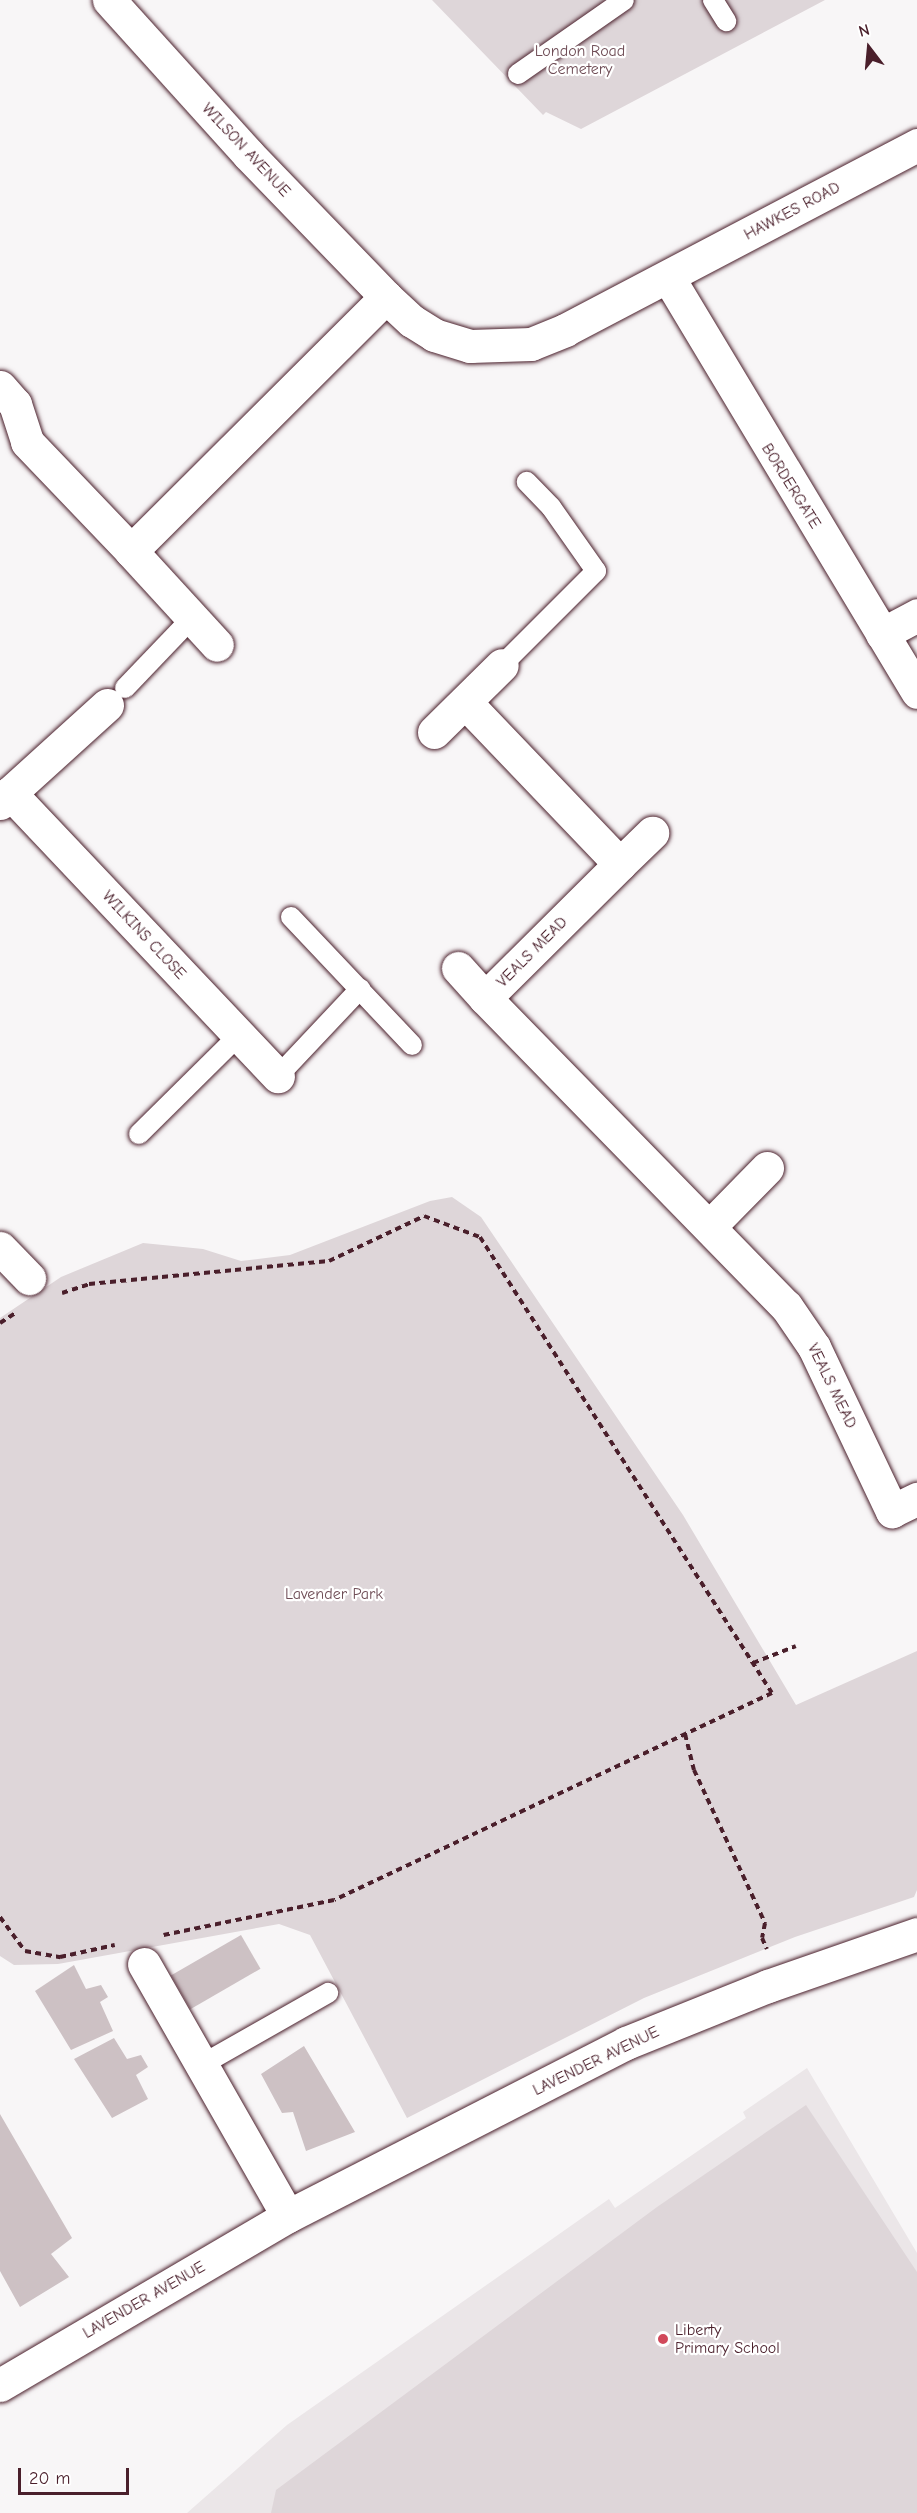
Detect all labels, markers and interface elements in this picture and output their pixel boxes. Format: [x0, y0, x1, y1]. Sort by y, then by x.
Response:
north arrow [839, 18, 899, 78]
text: N [857, 21, 872, 41]
park label: London Road Cemetery [535, 41, 625, 79]
street label: WILSON AVENUE [198, 99, 294, 201]
street label: HAWKES ROAD [741, 178, 843, 244]
street label: BORDERGATE [757, 440, 825, 532]
street label: WILKINS CLOSE [98, 887, 190, 983]
street label: VEALS MEAD [493, 913, 571, 991]
street label: VEALS MEAD [803, 1340, 861, 1432]
park label: Lavender Park [285, 1584, 383, 1604]
street label: LAVENDER AVENUE [530, 2022, 662, 2100]
street label: LAVENDER AVENUE [79, 2257, 209, 2343]
place label: Liberty Primary School [675, 2320, 780, 2358]
marker: Liberty Primary School [656, 2332, 670, 2346]
scale bar [21, 2456, 132, 2494]
text: 20 m [29, 2468, 70, 2489]

